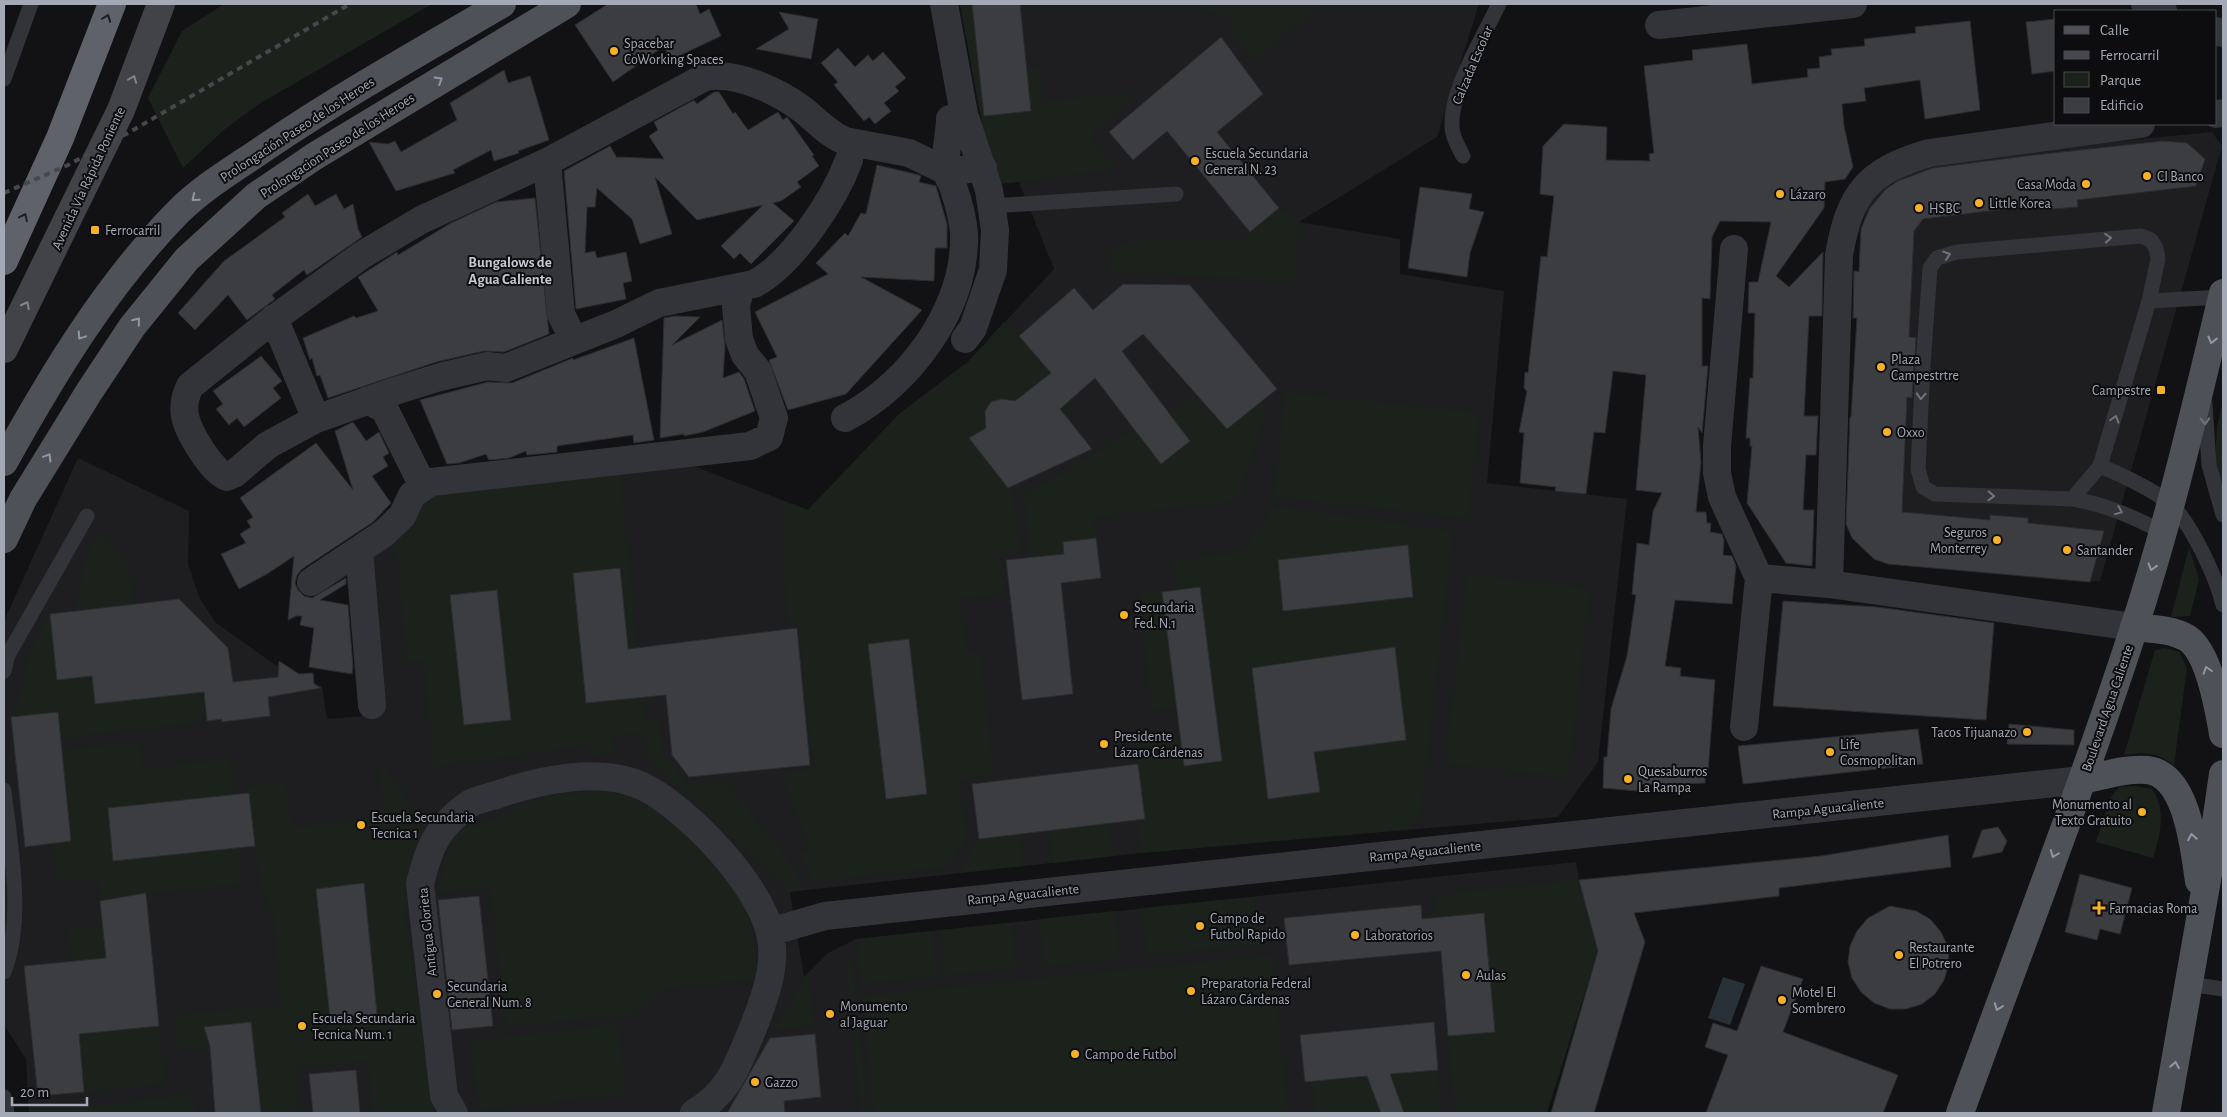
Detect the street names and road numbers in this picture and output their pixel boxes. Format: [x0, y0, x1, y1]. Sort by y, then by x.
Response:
street label: Calzada Escolar [1450, 24, 1496, 107]
street label: Prolongación Paseo de los Heroes [218, 75, 377, 185]
street label: Prolongacion Paseo de los Heroes [258, 91, 417, 201]
street label: Avenida Vía Rápida Poniente [50, 105, 128, 252]
street label: Boulevard Agua Caliente [2080, 643, 2136, 774]
street label: Rampa Aguacaliente [1771, 796, 1885, 822]
street label: Rampa Aguacaliente [1368, 839, 1482, 865]
street label: Rampa Aguacaliente [966, 882, 1080, 908]
street label: Antigua Glorieta [416, 886, 440, 977]

